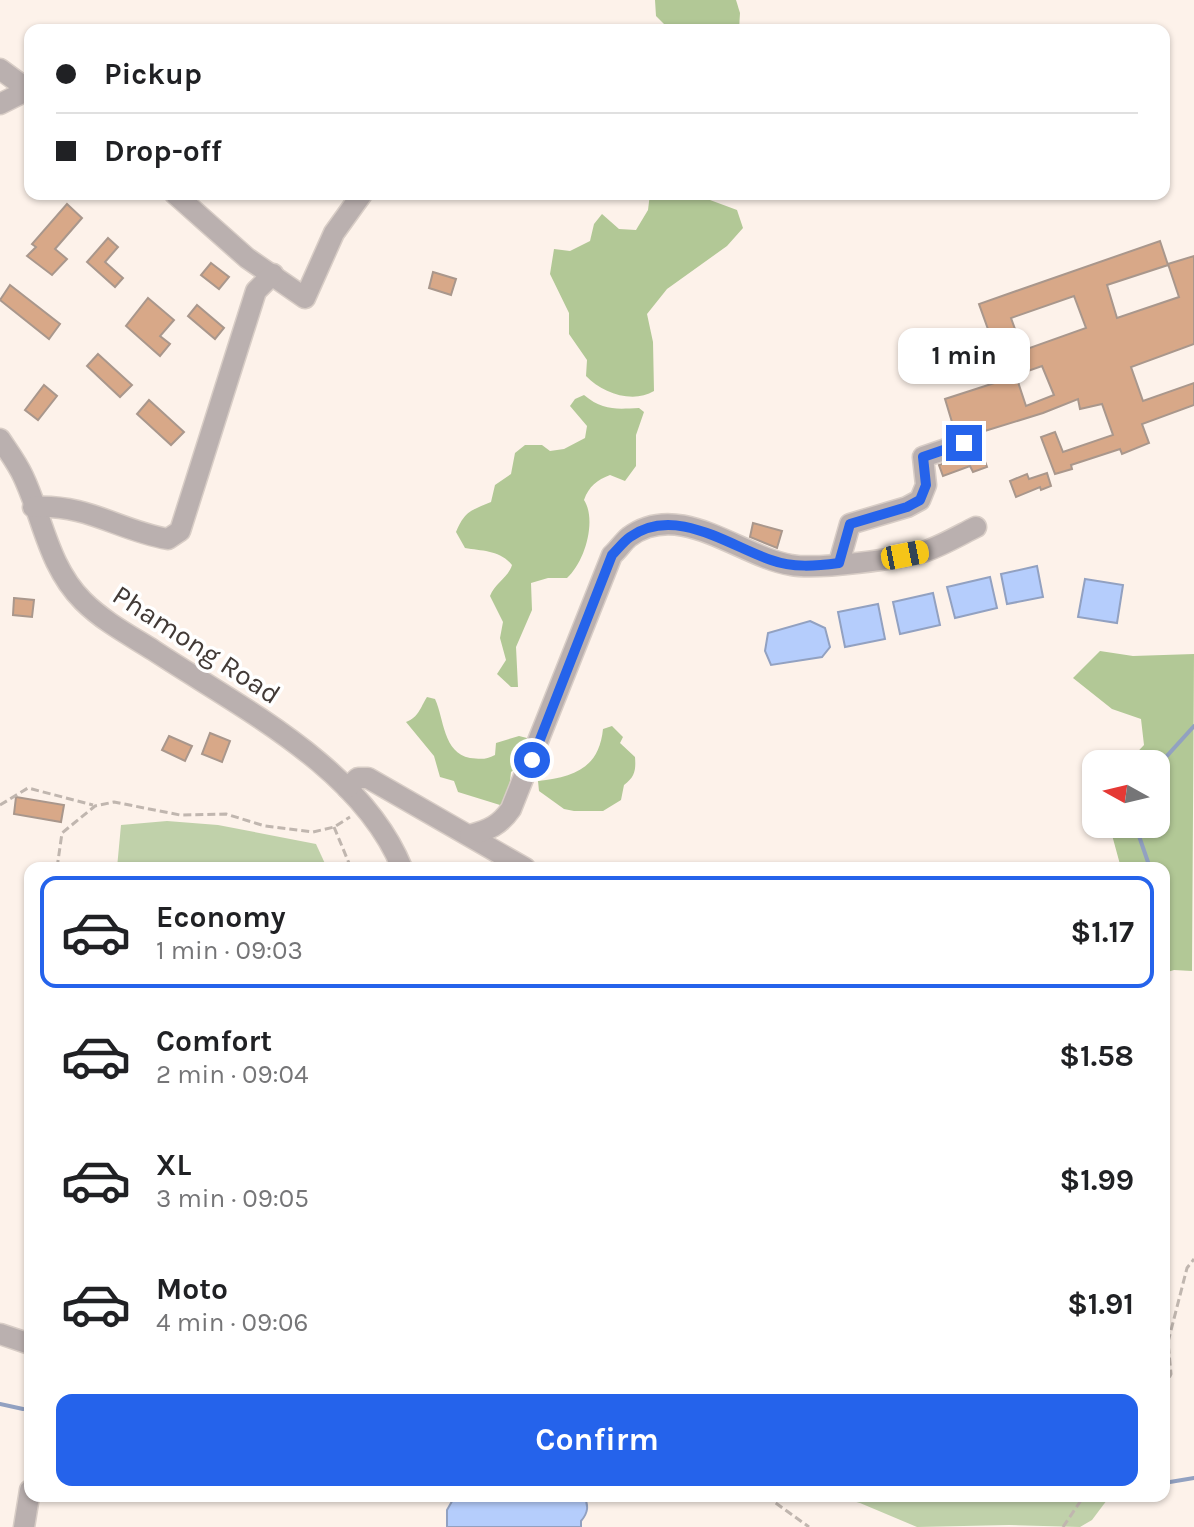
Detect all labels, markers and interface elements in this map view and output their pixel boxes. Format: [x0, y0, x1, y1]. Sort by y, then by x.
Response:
text: Pickup [104, 56, 202, 92]
text: Drop-off [104, 133, 222, 169]
callout: 1 min [898, 327, 1030, 383]
text: 1 min [931, 340, 997, 371]
route end [946, 425, 982, 461]
car [879, 539, 931, 571]
street label: Phamong Road [107, 578, 287, 711]
route start [514, 742, 550, 778]
north arrow [1082, 750, 1170, 838]
map controls [1082, 750, 1170, 838]
icon: car [60, 896, 132, 968]
text: Economy [156, 899, 286, 935]
text: $1.17 [1071, 914, 1134, 950]
text: 1 min · 09:03 [156, 935, 303, 966]
icon: car [60, 1020, 132, 1092]
text: Comfort [156, 1023, 272, 1059]
text: $1.58 [1059, 1038, 1134, 1074]
text: 2 min · 09:04 [156, 1059, 308, 1090]
icon: car [60, 1144, 132, 1216]
text: XL [156, 1147, 191, 1183]
text: $1.99 [1060, 1162, 1134, 1198]
text: 3 min · 09:05 [156, 1183, 309, 1214]
icon: car [60, 1268, 132, 1340]
text: Moto [156, 1271, 228, 1307]
text: $1.91 [1067, 1286, 1134, 1322]
text: 4 min · 09:06 [156, 1307, 308, 1338]
button: Confirm [56, 1394, 1138, 1486]

